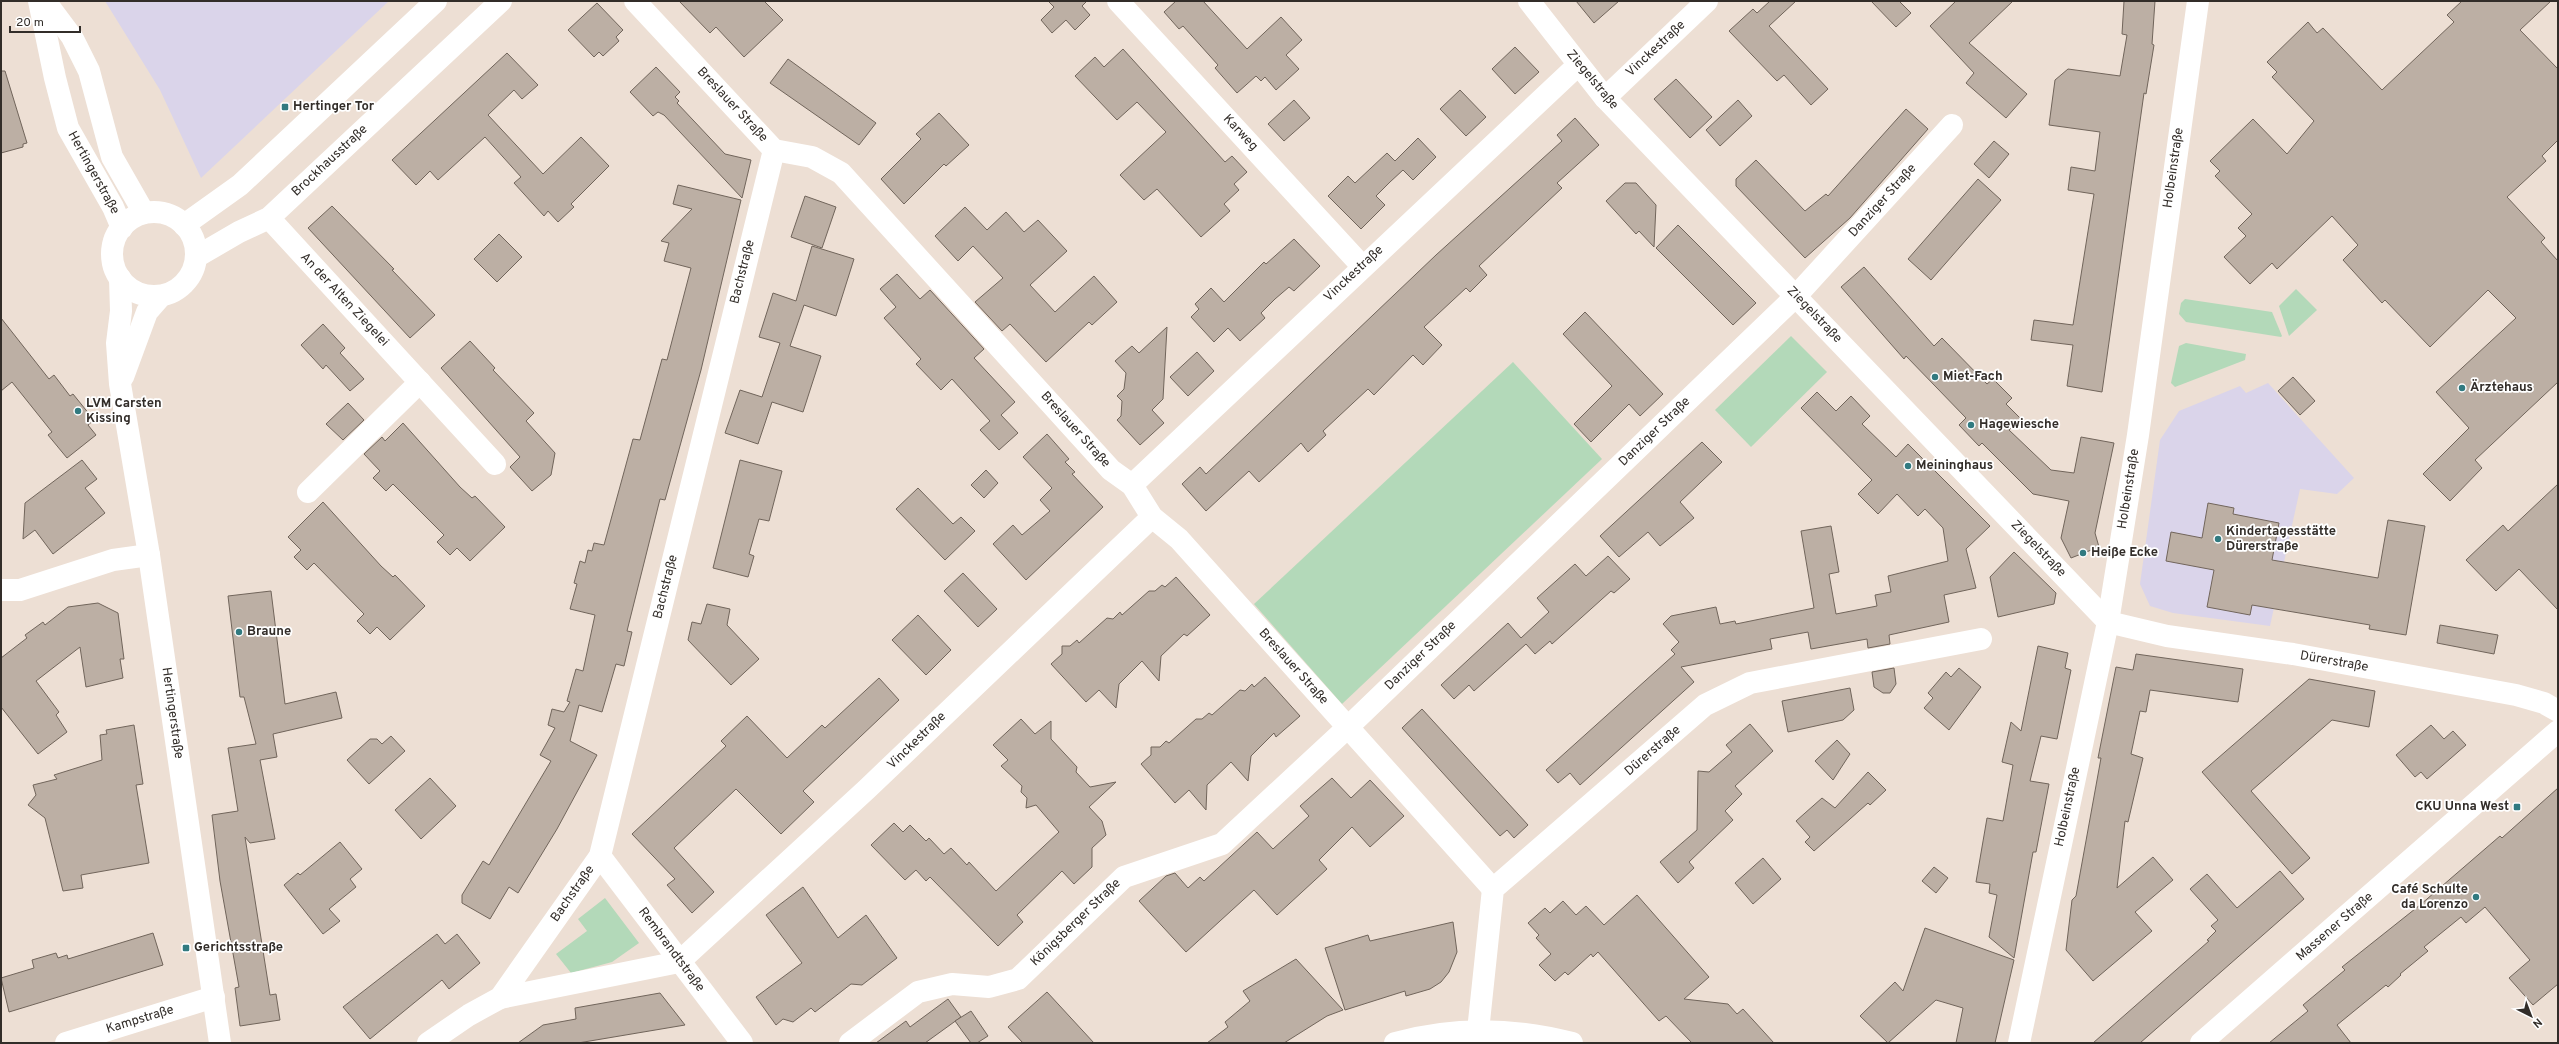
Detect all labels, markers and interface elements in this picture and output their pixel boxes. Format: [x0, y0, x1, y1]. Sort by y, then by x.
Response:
scale bar [10, 8, 80, 34]
text: 20 m [16, 15, 44, 31]
street label: Vinckestraße [1623, 17, 1689, 81]
street label: Ziegelstraße [1562, 47, 1622, 113]
street label: Breslauer Straße [693, 64, 771, 146]
place label: Hertinger Tor [293, 99, 375, 115]
marker: Hertinger Tor [280, 102, 290, 112]
street label: Karweg [1219, 111, 1261, 155]
street label: Brockhausstraße [289, 122, 371, 200]
street label: Holbeinstraße [2160, 127, 2188, 209]
street label: Hertingerstraße [64, 129, 122, 217]
street label: Danziger Straße [1846, 161, 1920, 241]
street label: Bachstraße [727, 238, 759, 306]
street label: Vinckestraße [1321, 242, 1387, 306]
street label: An der Alten Ziegelei [296, 250, 392, 350]
street label: Ziegelstraße [1783, 283, 1845, 347]
place label: Miet-Fach [1943, 369, 2003, 385]
marker: Miet-Fach [1930, 372, 1940, 382]
place label: Ärztehaus [2470, 379, 2533, 396]
marker: Ärztehaus [2457, 383, 2467, 393]
street label: Breslauer Straße [1037, 389, 1113, 471]
street label: Danziger Straße [1616, 394, 1694, 470]
place label: LVM Carsten Kissing [86, 396, 162, 427]
marker: LVM Carsten Kissing [73, 406, 83, 416]
place label: Hagewiesche [1979, 417, 2059, 433]
marker: Hagewiesche [1966, 420, 1976, 430]
street label: Holbeinstraße [2115, 448, 2143, 530]
place label: Meininghaus [1916, 458, 1993, 474]
marker: Meininghaus [1903, 461, 1913, 471]
street label: Ziegelstraße [2007, 517, 2069, 581]
place label: Kindertagesstätte Dürerstraße [2226, 524, 2336, 555]
marker: Kindertagesstätte Dürerstraße [2213, 534, 2223, 544]
place label: Heiße Ecke [2091, 545, 2158, 561]
marker: Heiße Ecke [2078, 548, 2088, 558]
street label: Bachstraße [650, 553, 682, 621]
street label: Danziger Straße [1382, 618, 1460, 694]
place label: Braune [247, 624, 291, 640]
street label: Breslauer Straße [1255, 626, 1331, 708]
marker: Braune [234, 627, 244, 637]
street label: Dürerstraße [2299, 648, 2369, 676]
street label: Hertingerstraße [158, 666, 186, 760]
street label: Vinckestraße [884, 709, 950, 773]
street label: Dürerstraße [1622, 722, 1684, 780]
street label: Holbeinstraße [2052, 766, 2084, 848]
place label: CKU Unna West [2415, 799, 2509, 815]
marker: CKU Unna West [2512, 802, 2522, 812]
street label: Bachstraße [548, 863, 598, 925]
street label: Königsberger Straße [1028, 876, 1124, 970]
place label: Café Schulte da Lorenzo [2391, 882, 2468, 913]
street label: Massener Straße [2293, 889, 2377, 965]
marker: Café Schulte da Lorenzo [2471, 892, 2481, 902]
street label: Rembrandtstraße [634, 905, 708, 995]
place label: Gerichtsstraße [194, 940, 283, 956]
marker: Gerichtsstraße [181, 943, 191, 953]
north arrow [2511, 996, 2551, 1036]
street label: Kampstraße [104, 1002, 176, 1038]
text: N [2529, 1015, 2545, 1031]

